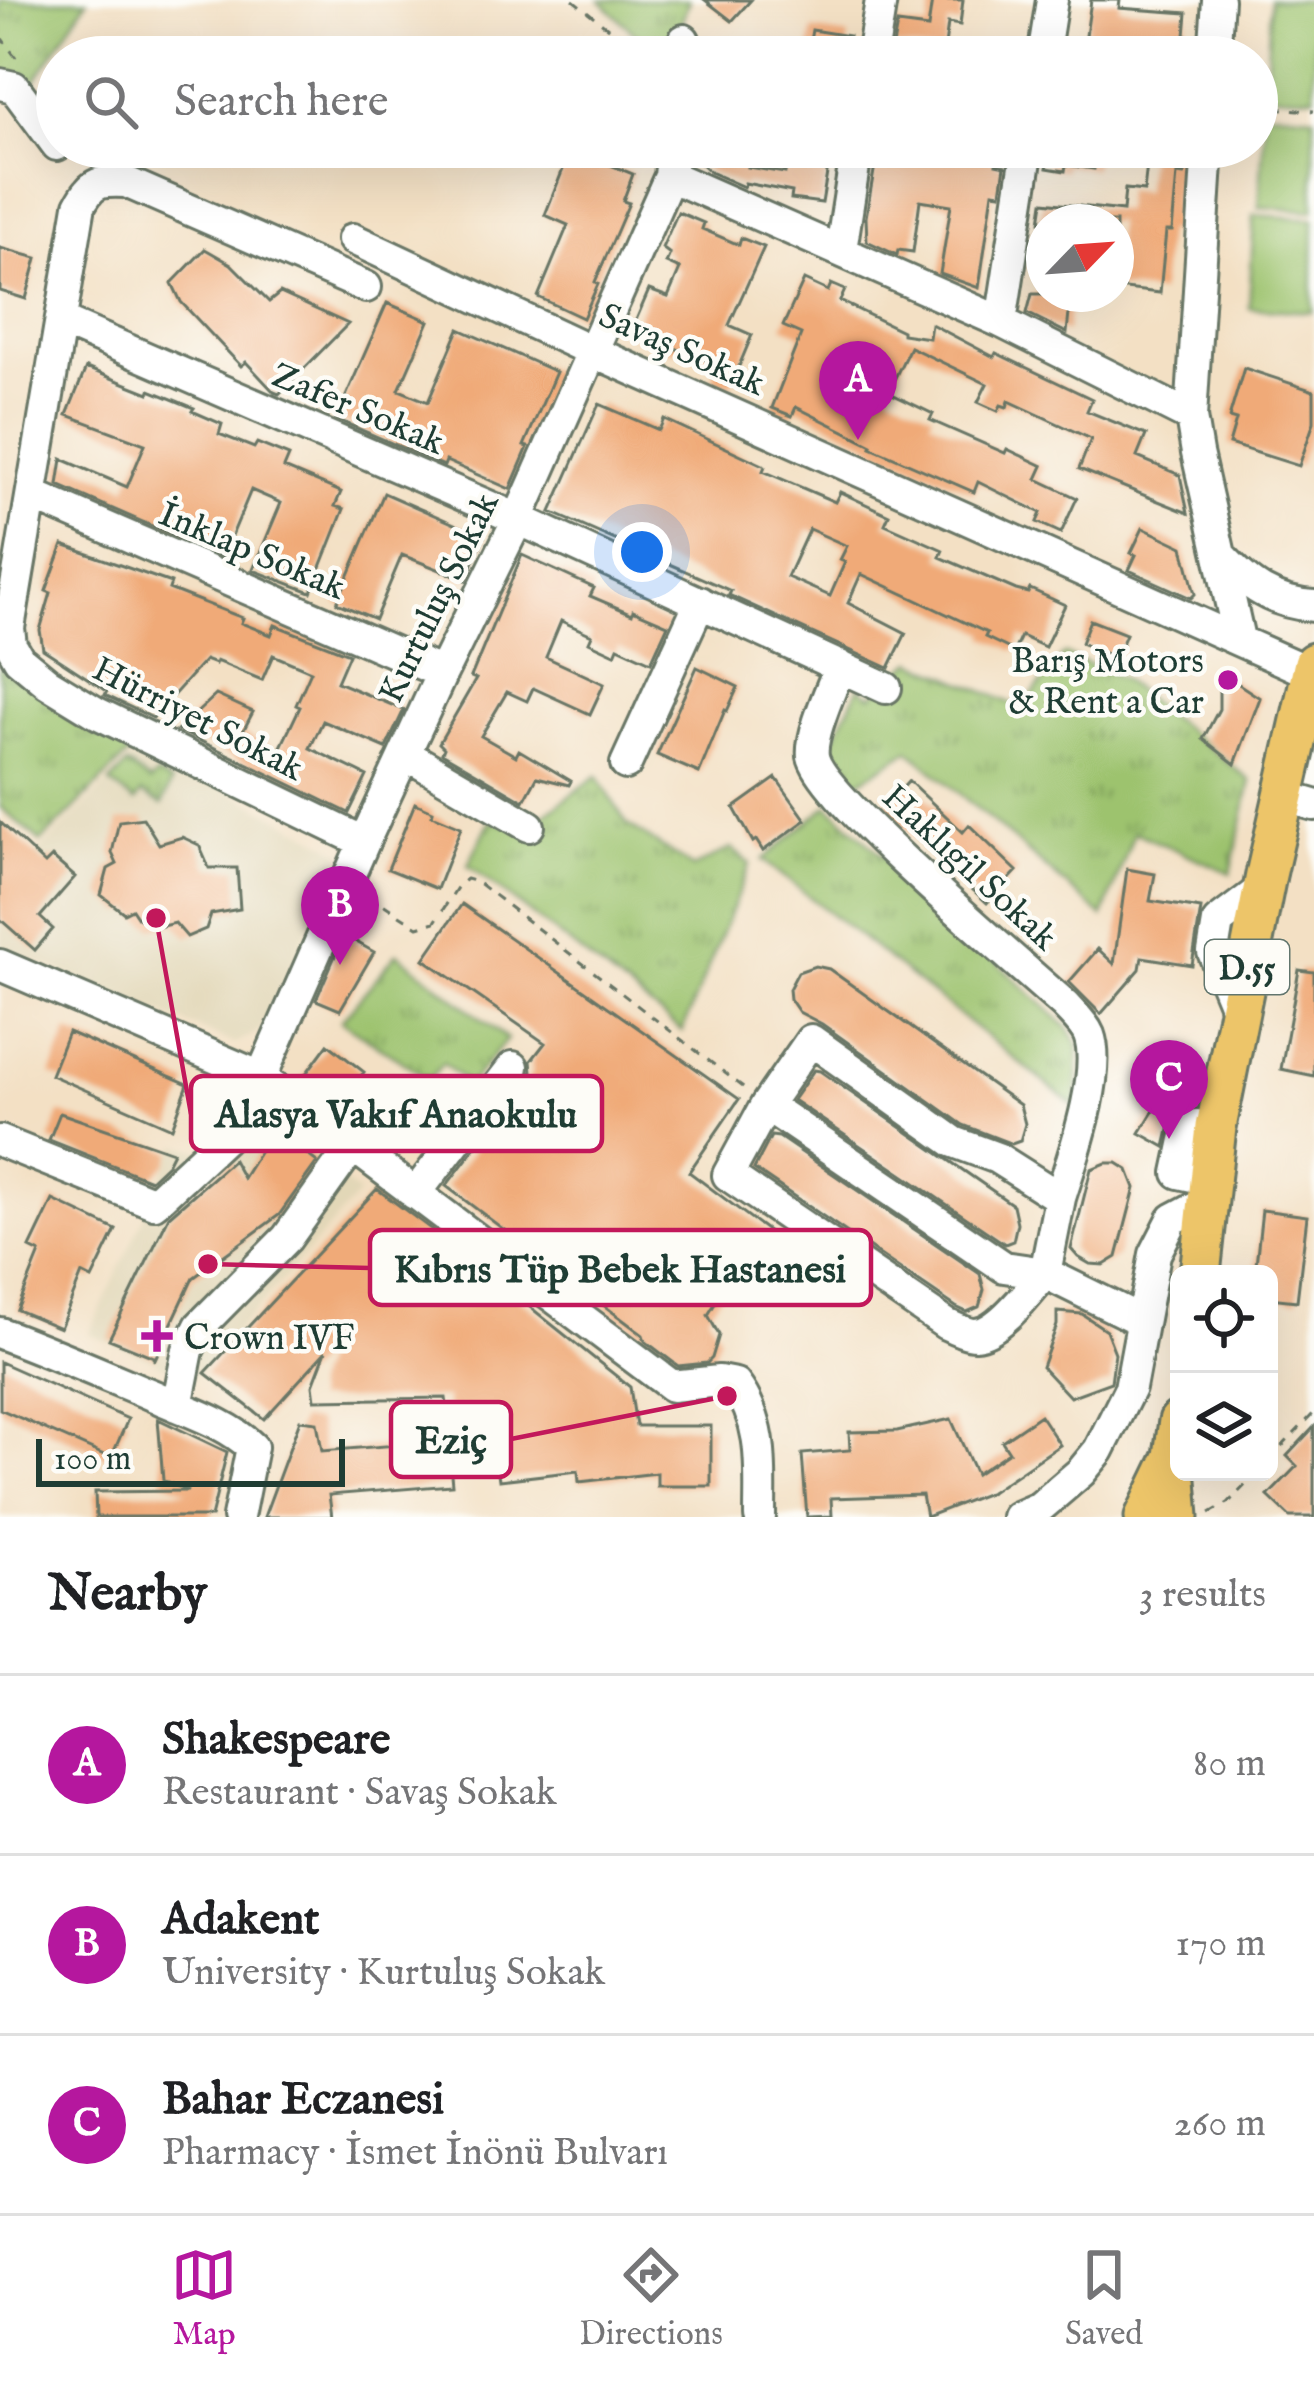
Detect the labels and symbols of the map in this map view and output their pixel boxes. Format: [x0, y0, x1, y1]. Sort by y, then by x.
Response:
north arrow [1026, 204, 1134, 312]
street label: Savaş Sokak [591, 294, 773, 408]
pin: A [819, 341, 897, 440]
street label: Zafer Sokak [265, 353, 452, 467]
street label: Kurtuluş Sokak [369, 484, 511, 712]
street label: İnklap Sokak [151, 492, 353, 612]
your location [612, 522, 672, 582]
place label: Barış Motors & Rent a Car [1008, 639, 1204, 726]
street label: Hürriyet Sokak [84, 647, 312, 793]
marker: Barış Motors & Rent a Car [1215, 667, 1241, 693]
street label: Haklıgil Sokak [871, 775, 1067, 962]
pin: B [301, 866, 379, 965]
road number: D.55 [1205, 940, 1289, 994]
pin: C [1130, 1040, 1208, 1139]
callout: Alasya Vakıf Anaokulu [191, 1076, 602, 1151]
text: Alasya Vakıf Anaokulu [213, 1092, 578, 1141]
callout: Kıbrıs Tüp Bebek Hastanesi [370, 1230, 871, 1305]
text: Kıbrıs Tüp Bebek Hastanesi [394, 1247, 846, 1296]
place label: Crown IVF [184, 1316, 355, 1362]
marker: Crown IVF [141, 1320, 173, 1352]
callout: Eziç [391, 1402, 511, 1477]
text: Eziç [415, 1418, 487, 1467]
scale bar [36, 1433, 345, 1486]

